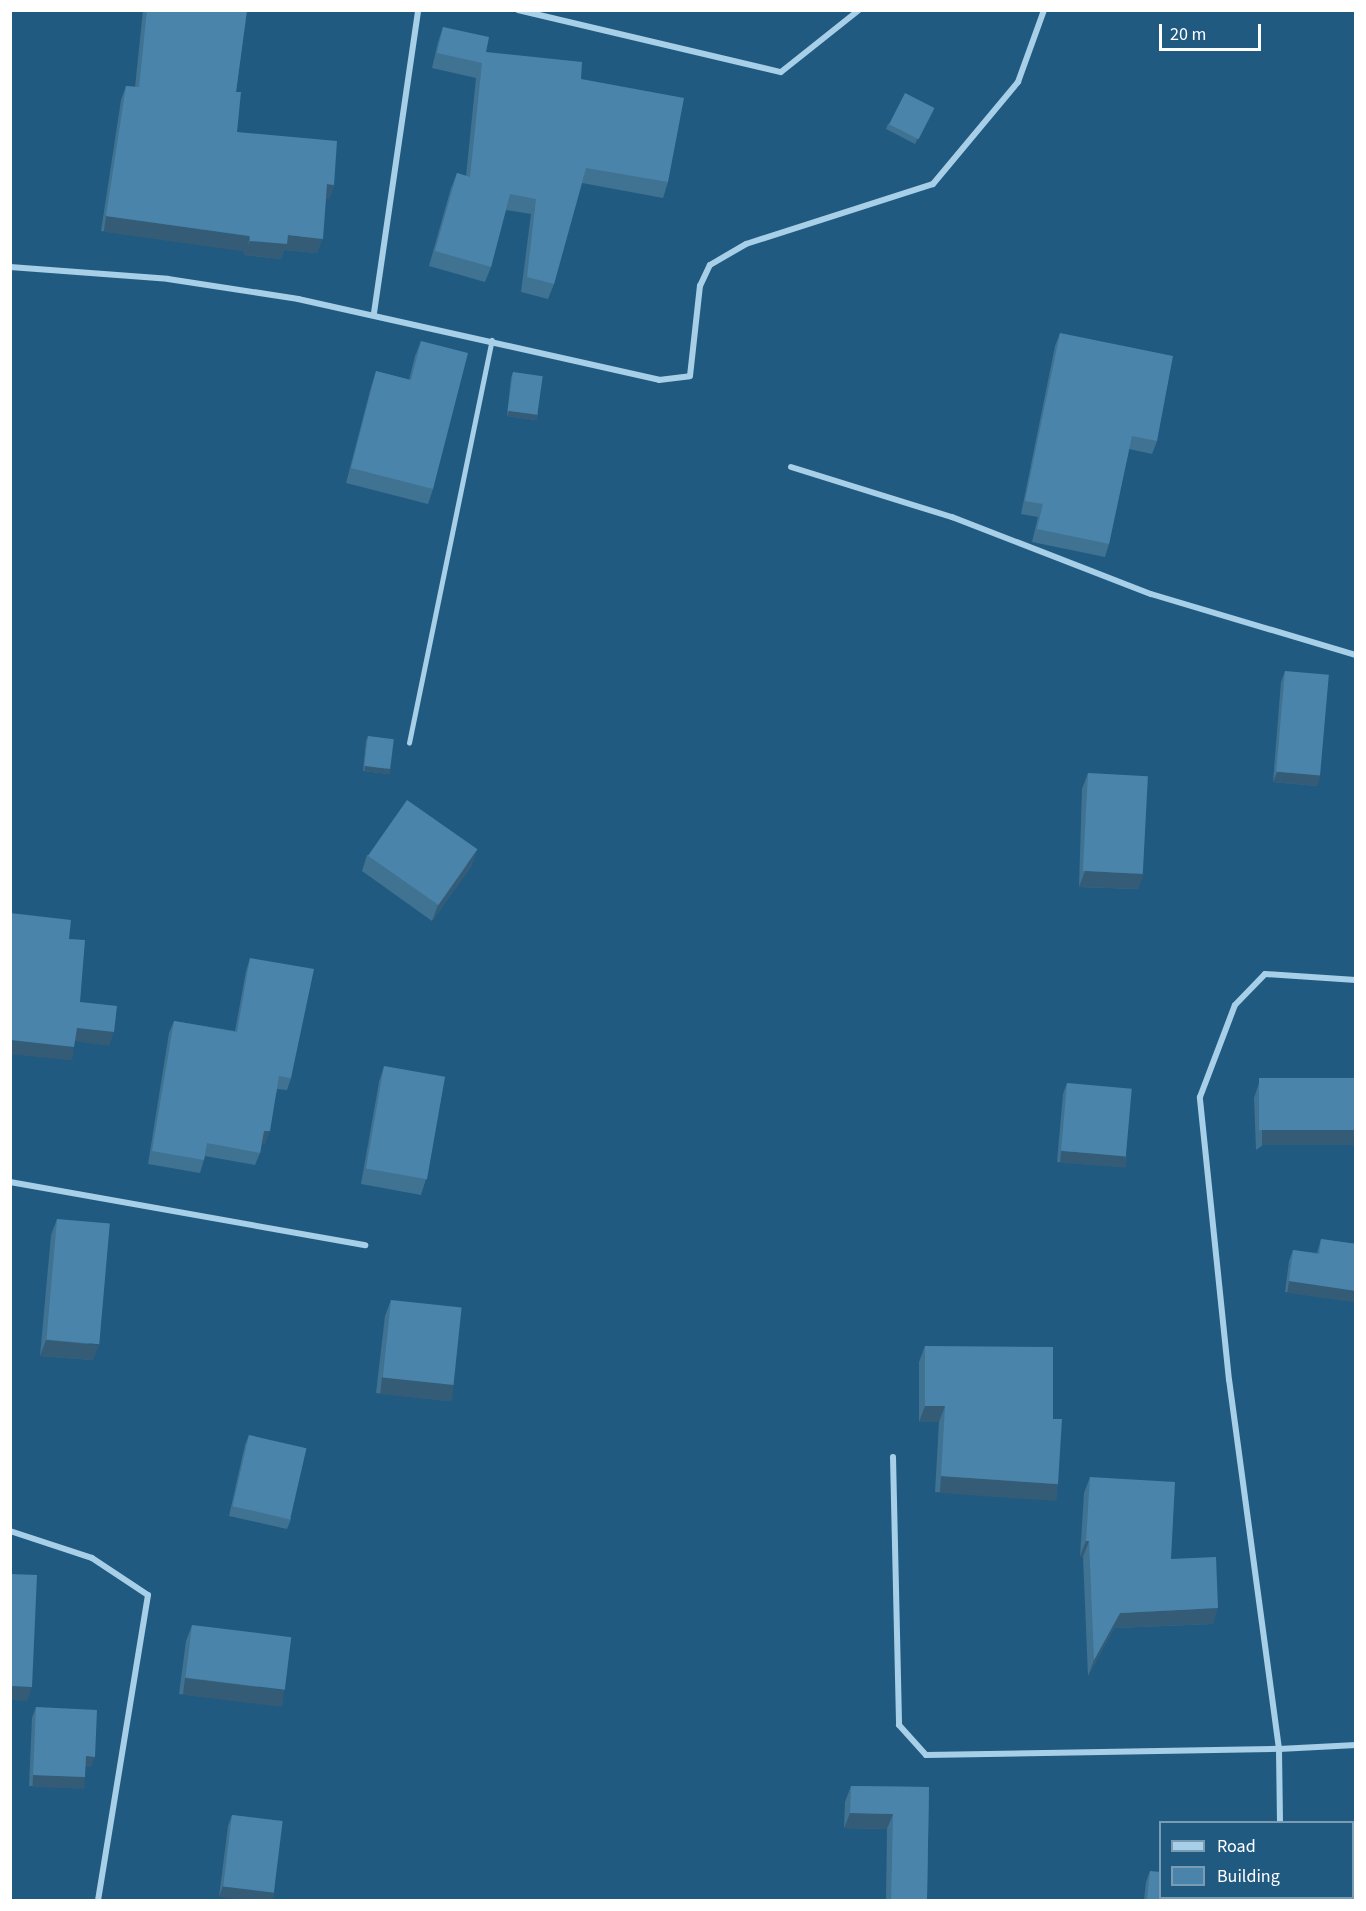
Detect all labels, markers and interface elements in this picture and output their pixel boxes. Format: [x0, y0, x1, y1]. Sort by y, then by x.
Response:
scale bar [1162, 12, 1264, 50]
text: 20 m [1170, 22, 1206, 47]
legend [1159, 1821, 1354, 1899]
text: Road [1217, 1834, 1256, 1859]
text: Building [1217, 1864, 1280, 1889]

